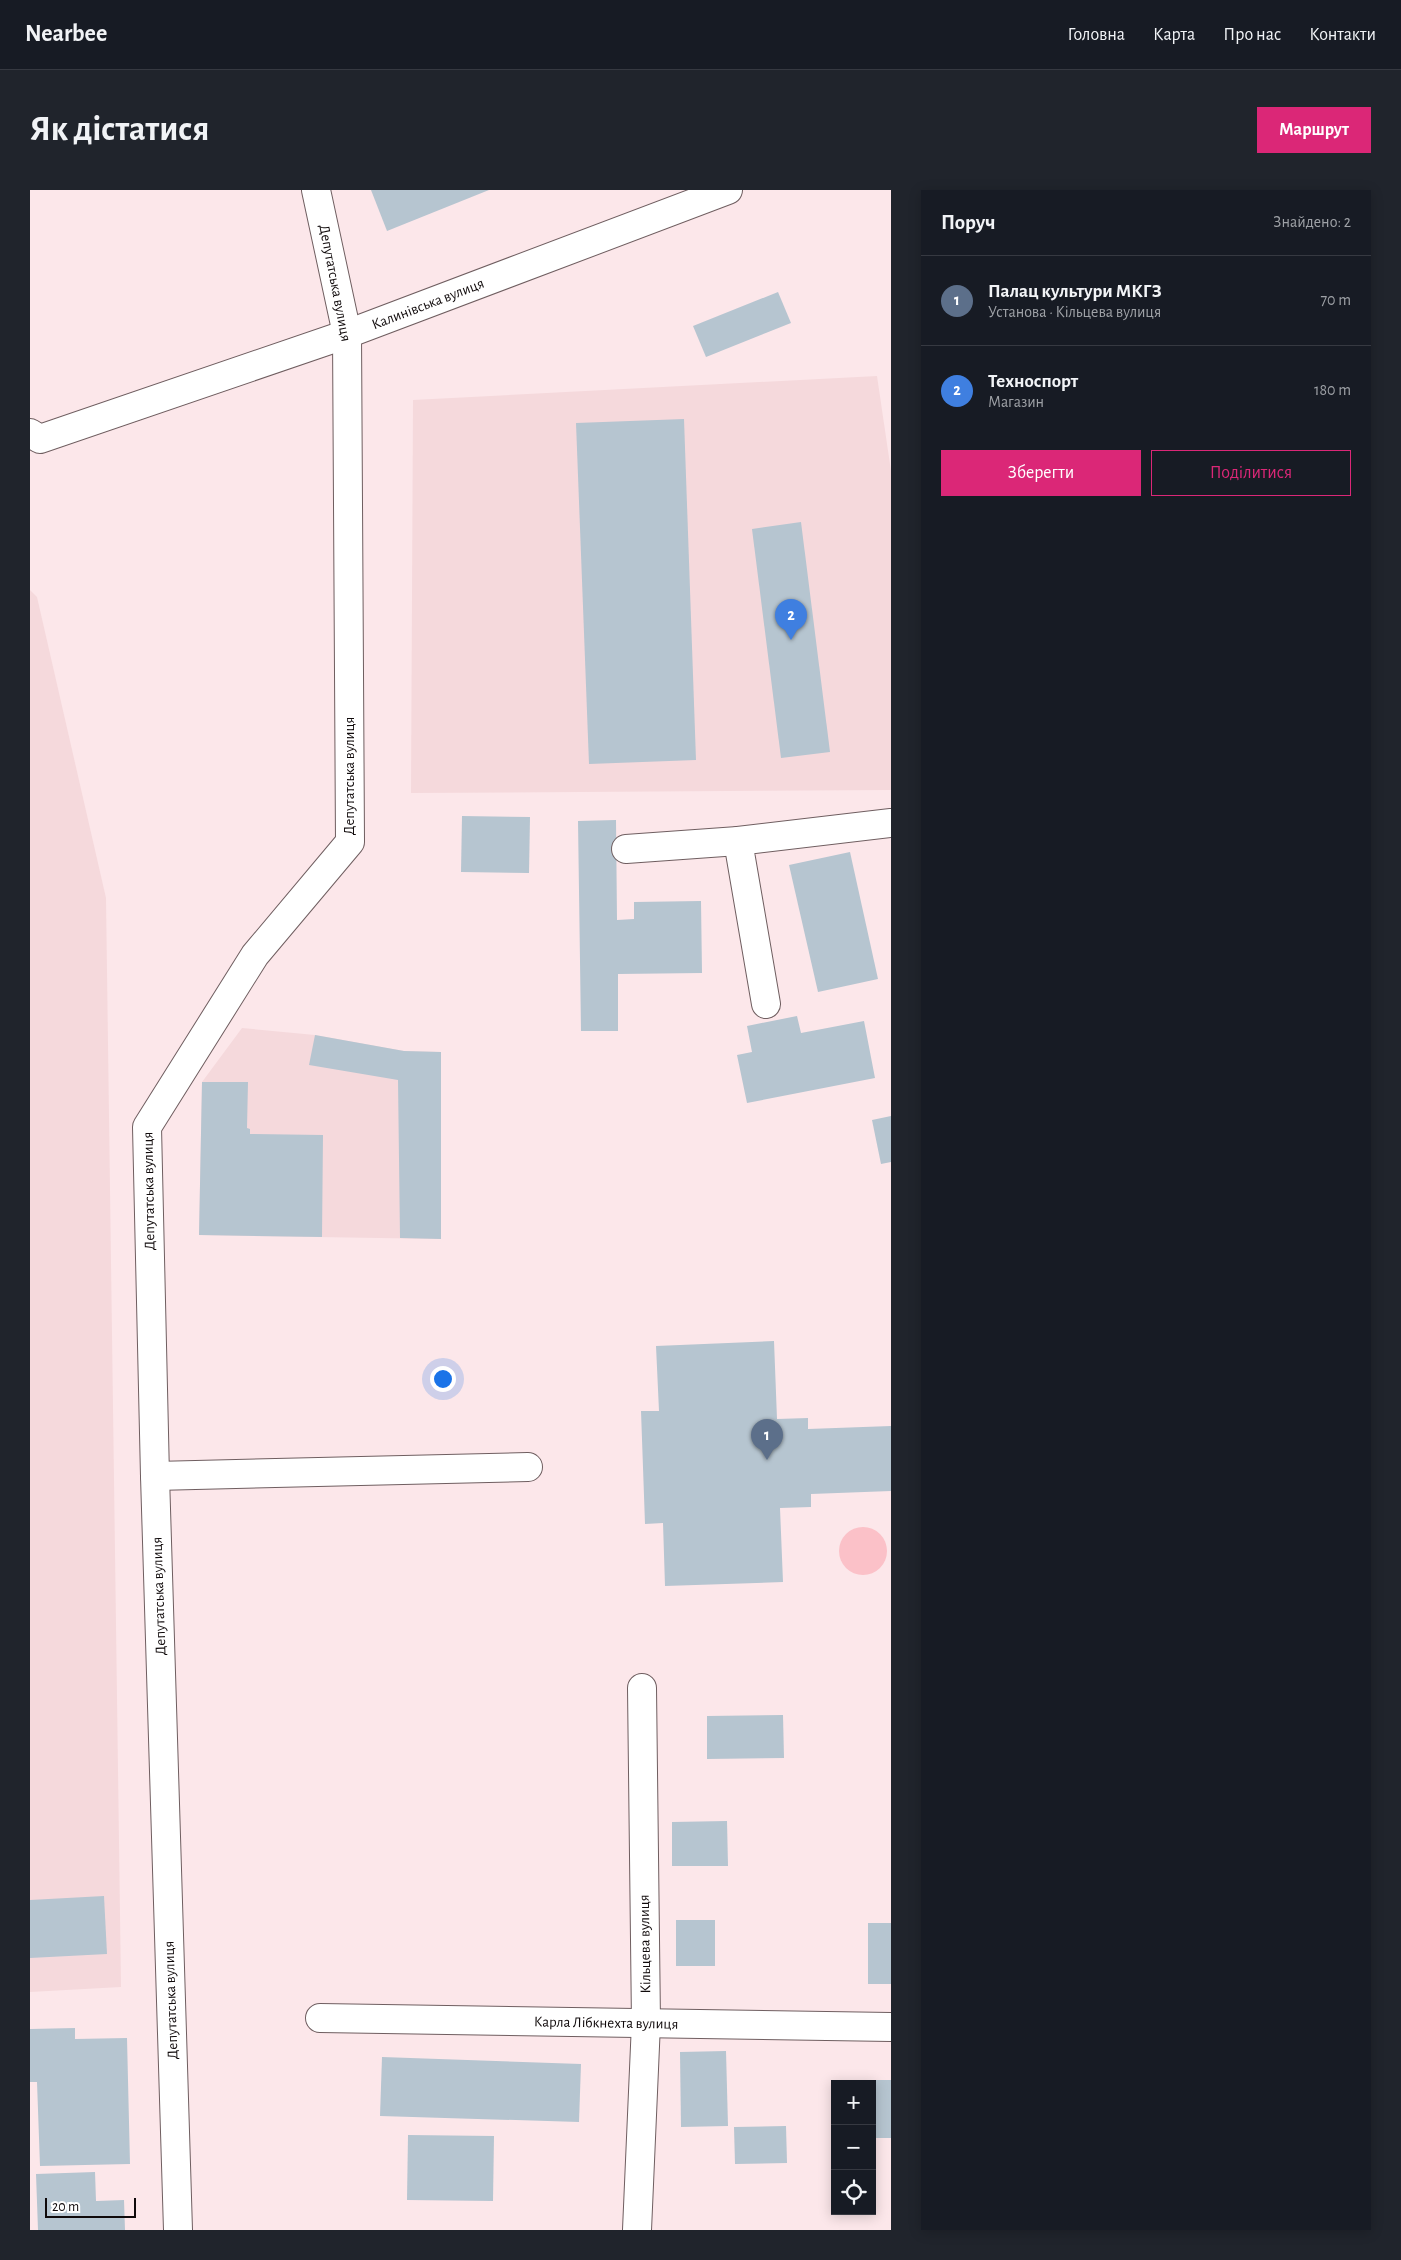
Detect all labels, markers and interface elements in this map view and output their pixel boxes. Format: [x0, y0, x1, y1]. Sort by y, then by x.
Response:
text: Nearbee [25, 22, 107, 46]
text: Головна [1068, 26, 1125, 44]
text: Карта [1153, 26, 1195, 44]
text: Про нас [1223, 26, 1281, 44]
text: Контакти [1309, 26, 1376, 44]
button: Маршрут [1257, 107, 1371, 153]
text: Як дістатися [30, 112, 209, 147]
text: Поруч [941, 212, 995, 233]
text: Знайдено: 2 [1273, 214, 1351, 230]
street label: Депутатська вулиця [316, 223, 354, 343]
street label: Калинівська вулиця [370, 276, 486, 332]
text: Палац культури МКГЗ [988, 282, 1162, 301]
text: 1 [954, 292, 960, 308]
text: 70 m [1320, 292, 1351, 308]
text: Установа · Кільцева вулиця [988, 304, 1161, 320]
text: Техноспорт [988, 372, 1078, 391]
text: 2 [953, 382, 961, 398]
text: 180 m [1314, 382, 1351, 398]
text: Магазин [988, 394, 1044, 410]
button: Зберегти [941, 450, 1141, 496]
button: Поділитися [1151, 450, 1351, 496]
pin: 2 [775, 599, 807, 640]
street label: Депутатська вулиця [342, 717, 357, 835]
street label: Депутатська вулиця [140, 1132, 158, 1250]
your location [430, 1366, 456, 1392]
pin: 1 [751, 1419, 783, 1460]
street label: Депутатська вулиця [149, 1536, 169, 1656]
street label: Кільцева вулиця [637, 1894, 653, 1994]
street label: Депутатська вулиця [161, 1940, 181, 2060]
street label: Карла Лібкнехта вулиця [534, 2014, 678, 2032]
map controls [831, 2080, 876, 2215]
button: + [831, 2080, 876, 2125]
button: − [831, 2125, 876, 2170]
button: locate [831, 2170, 876, 2215]
scale bar [45, 2195, 136, 2218]
text: 20 m [52, 2200, 79, 2214]

